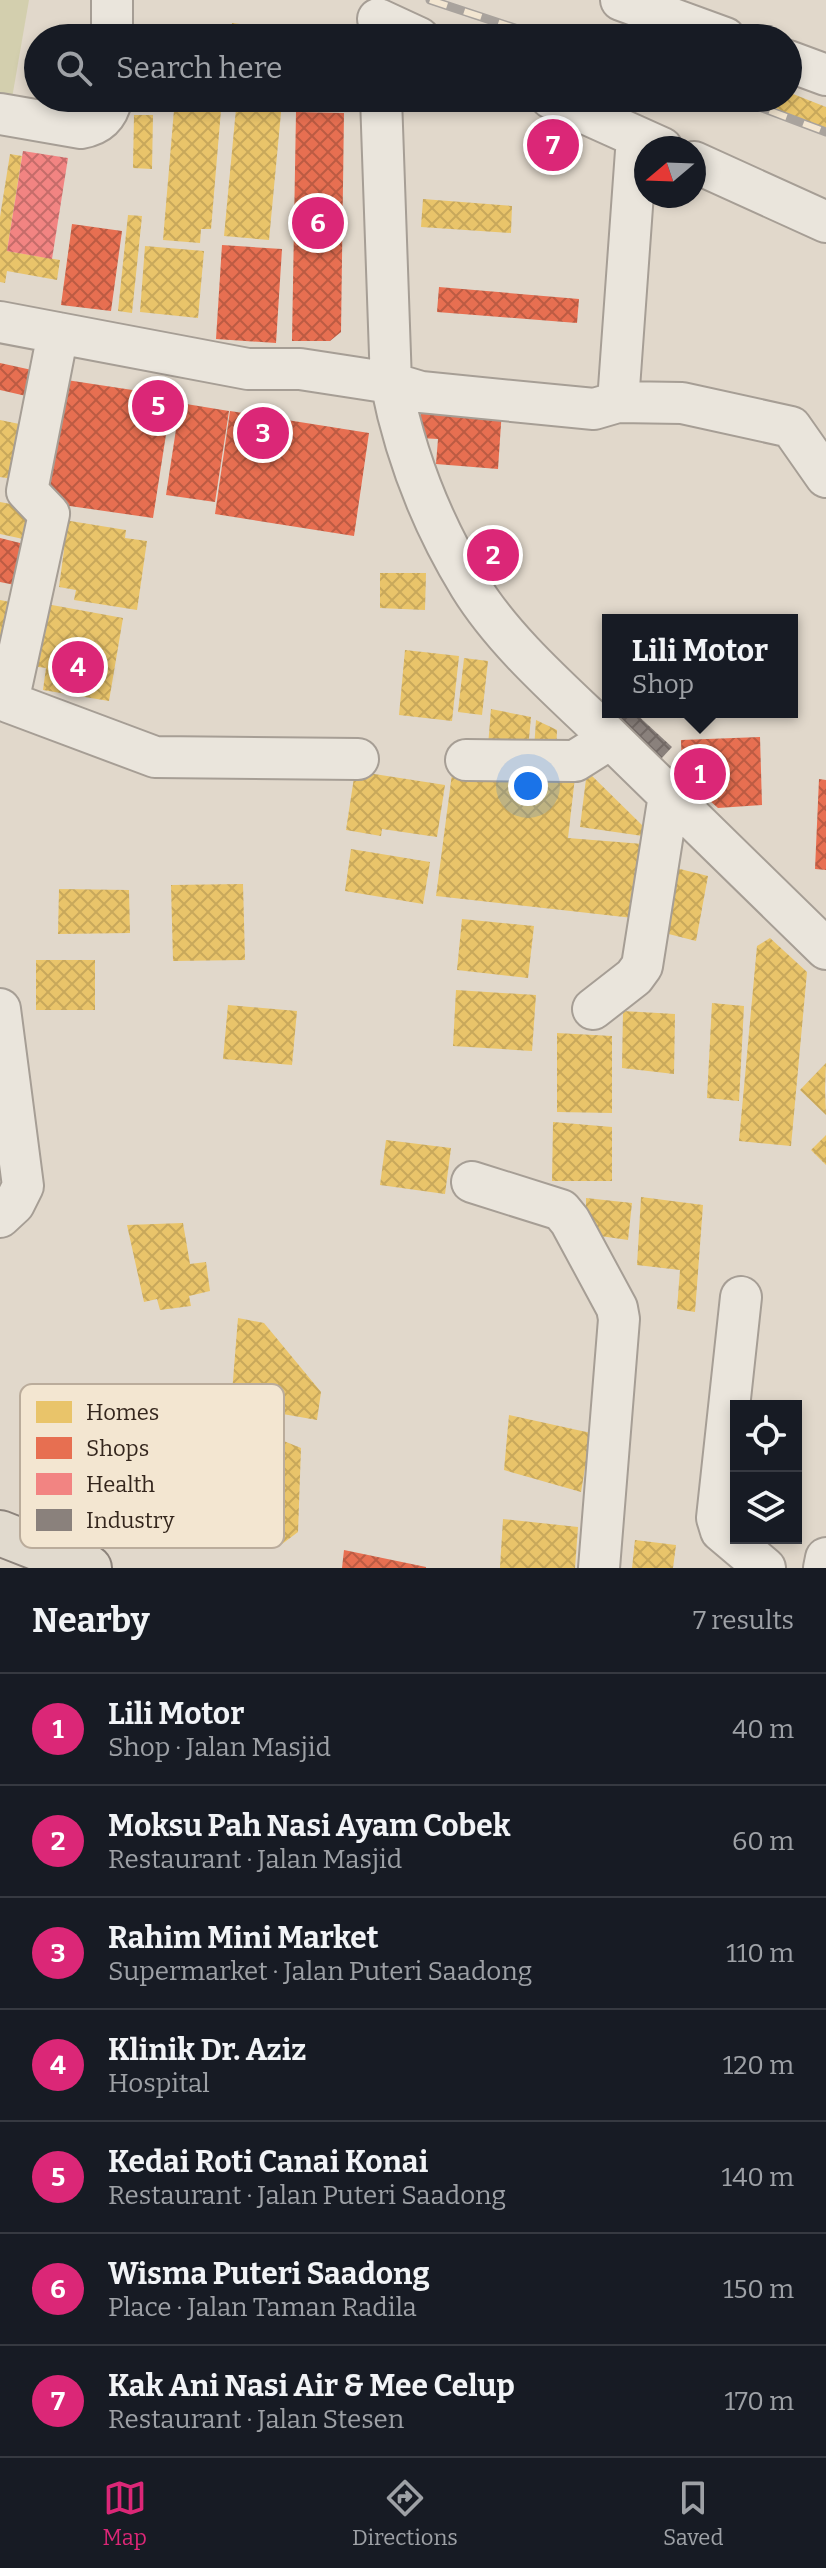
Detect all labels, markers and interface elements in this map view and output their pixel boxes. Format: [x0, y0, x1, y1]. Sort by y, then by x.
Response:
search box [24, 24, 802, 112]
icon: search [52, 46, 96, 90]
text: Search here [116, 50, 283, 86]
pin: 7 [527, 115, 579, 175]
north arrow [634, 136, 706, 208]
pin: 6 [292, 193, 344, 253]
pin: 5 [132, 376, 184, 436]
pin: 3 [237, 403, 289, 463]
pin: 2 [467, 525, 519, 585]
popup [602, 614, 798, 718]
text: Lili Motor [632, 633, 768, 669]
pin: 4 [52, 637, 104, 697]
text: Shop [632, 669, 694, 700]
pin: 1 [674, 744, 726, 804]
your location [508, 766, 548, 806]
legend [20, 1384, 284, 1548]
text: Homes [86, 1399, 159, 1426]
map controls [730, 1400, 802, 1544]
button: locate [730, 1400, 802, 1472]
text: Shops [86, 1435, 149, 1462]
text: Health [86, 1471, 155, 1498]
button: layers [730, 1472, 802, 1544]
text: Industry [86, 1507, 175, 1534]
text: Nearby [32, 1600, 150, 1641]
text: 7 results [693, 1605, 794, 1636]
text: Lili Motor [108, 1696, 244, 1732]
text: 1 [52, 1714, 64, 1745]
text: 40 m [732, 1714, 794, 1745]
text: Shop · Jalan Masjid [108, 1732, 331, 1763]
text: Moksu Pah Nasi Ayam Cobek [108, 1808, 511, 1844]
text: 2 [51, 1826, 65, 1857]
text: 60 m [732, 1826, 794, 1857]
text: Restaurant · Jalan Masjid [108, 1844, 402, 1875]
text: Rahim Mini Market [108, 1920, 379, 1956]
text: 3 [51, 1938, 65, 1969]
text: 110 m [726, 1938, 794, 1969]
text: Supermarket · Jalan Puteri Saadong [108, 1956, 532, 1987]
text: Klinik Dr. Aziz [108, 2032, 306, 2068]
text: 4 [50, 2050, 66, 2081]
text: 120 m [723, 2050, 794, 2081]
text: Hospital [108, 2068, 210, 2099]
text: Kedai Roti Canai Konai [108, 2144, 428, 2180]
text: 5 [51, 2162, 65, 2193]
text: 140 m [722, 2162, 794, 2193]
text: Restaurant · Jalan Puteri Saadong [108, 2180, 506, 2211]
text: Wisma Puteri Saadong [108, 2256, 430, 2292]
text: 6 [50, 2274, 66, 2305]
text: 150 m [723, 2274, 794, 2305]
text: Place · Jalan Taman Radila [108, 2292, 417, 2323]
text: Kak Ani Nasi Air & Mee Celup [108, 2368, 515, 2404]
text: 7 [51, 2386, 65, 2417]
text: 170 m [724, 2386, 794, 2417]
text: Restaurant · Jalan Stesen [108, 2404, 404, 2435]
tab: Map [103, 2476, 147, 2551]
tab: Directions [352, 2476, 458, 2551]
tab: Saved [663, 2476, 723, 2551]

